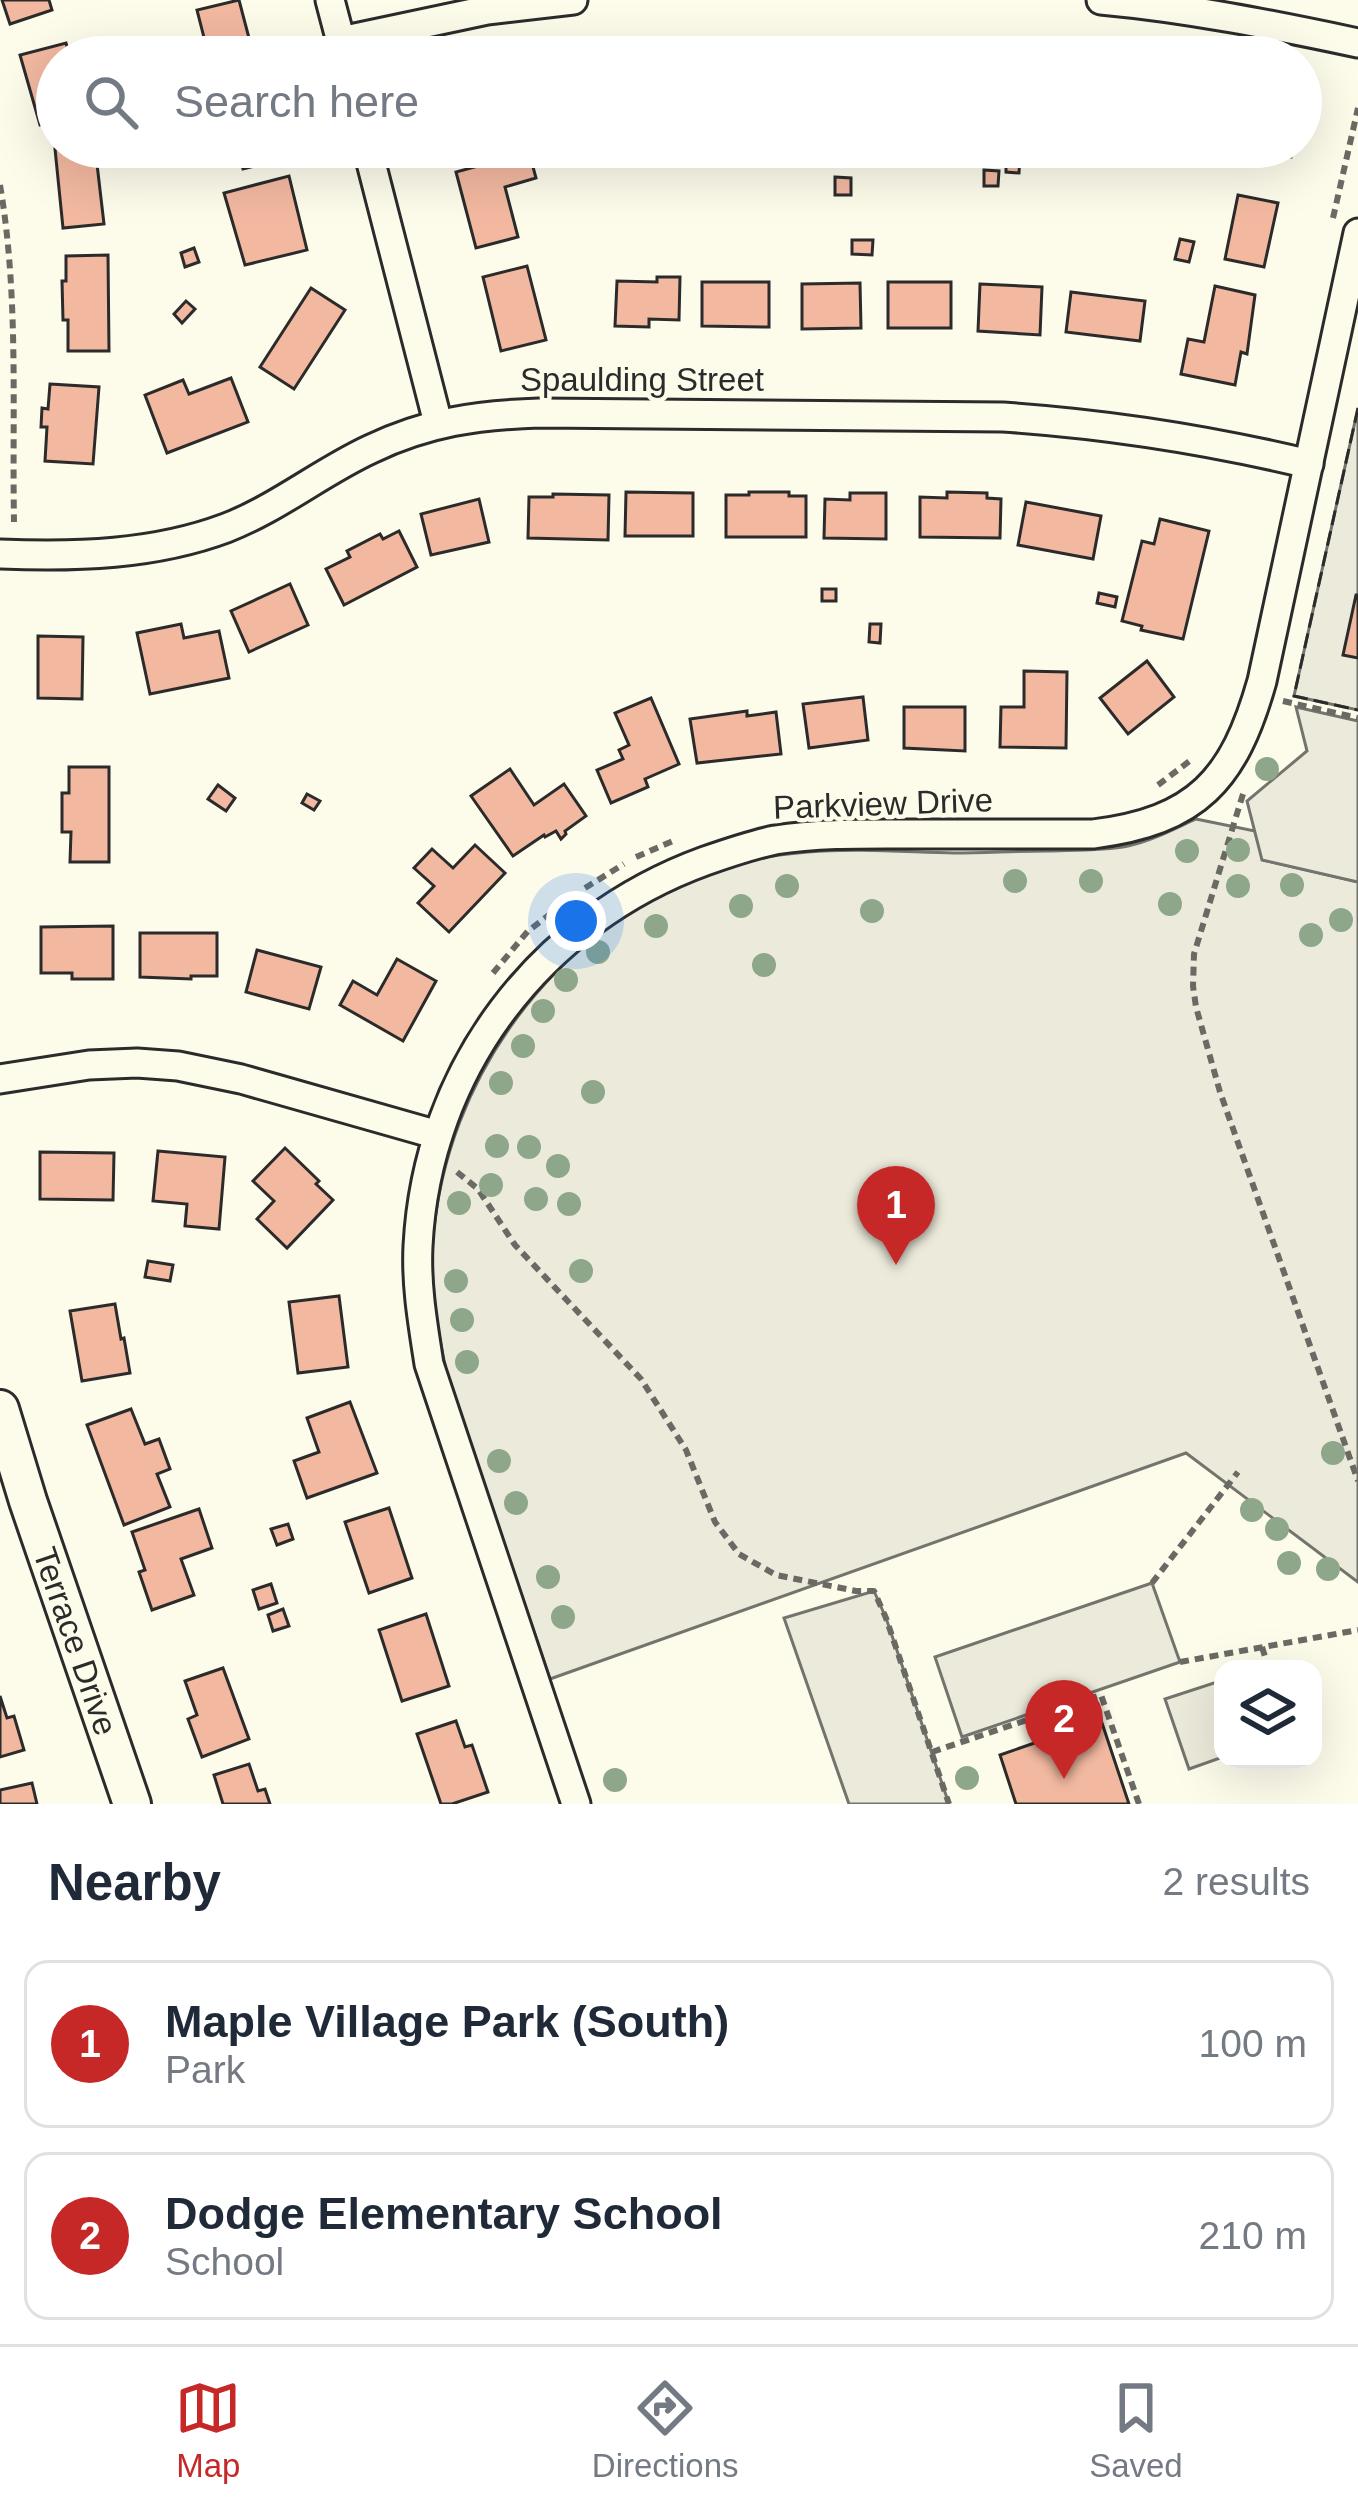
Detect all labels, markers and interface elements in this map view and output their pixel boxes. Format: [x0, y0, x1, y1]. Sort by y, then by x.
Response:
search box [36, 36, 1322, 168]
icon: search [78, 69, 144, 135]
text: Search here [174, 76, 419, 127]
street label: Spaulding Street [520, 361, 764, 398]
street label: Parkview Drive [772, 781, 994, 826]
your location [546, 891, 606, 951]
pin: 1 [857, 1166, 935, 1265]
street label: Terrace Drive [26, 1542, 125, 1740]
map controls [1214, 1660, 1322, 1768]
button: layers [1214, 1660, 1322, 1768]
pin: 2 [1025, 1680, 1103, 1779]
text: Nearby [48, 1854, 221, 1911]
text: 2 results [1163, 1860, 1310, 1903]
text: Maple Village Park (South) [165, 1996, 729, 2047]
text: 1 [79, 2022, 101, 2065]
text: 100 m [1199, 2022, 1307, 2065]
text: Park [165, 2048, 245, 2091]
text: Dodge Elementary School [165, 2188, 723, 2239]
text: 2 [79, 2214, 101, 2257]
text: 210 m [1199, 2214, 1307, 2257]
text: School [165, 2240, 284, 2283]
tab: Map [175, 2375, 241, 2485]
tab: Directions [592, 2375, 739, 2485]
tab: Saved [1089, 2375, 1183, 2485]

